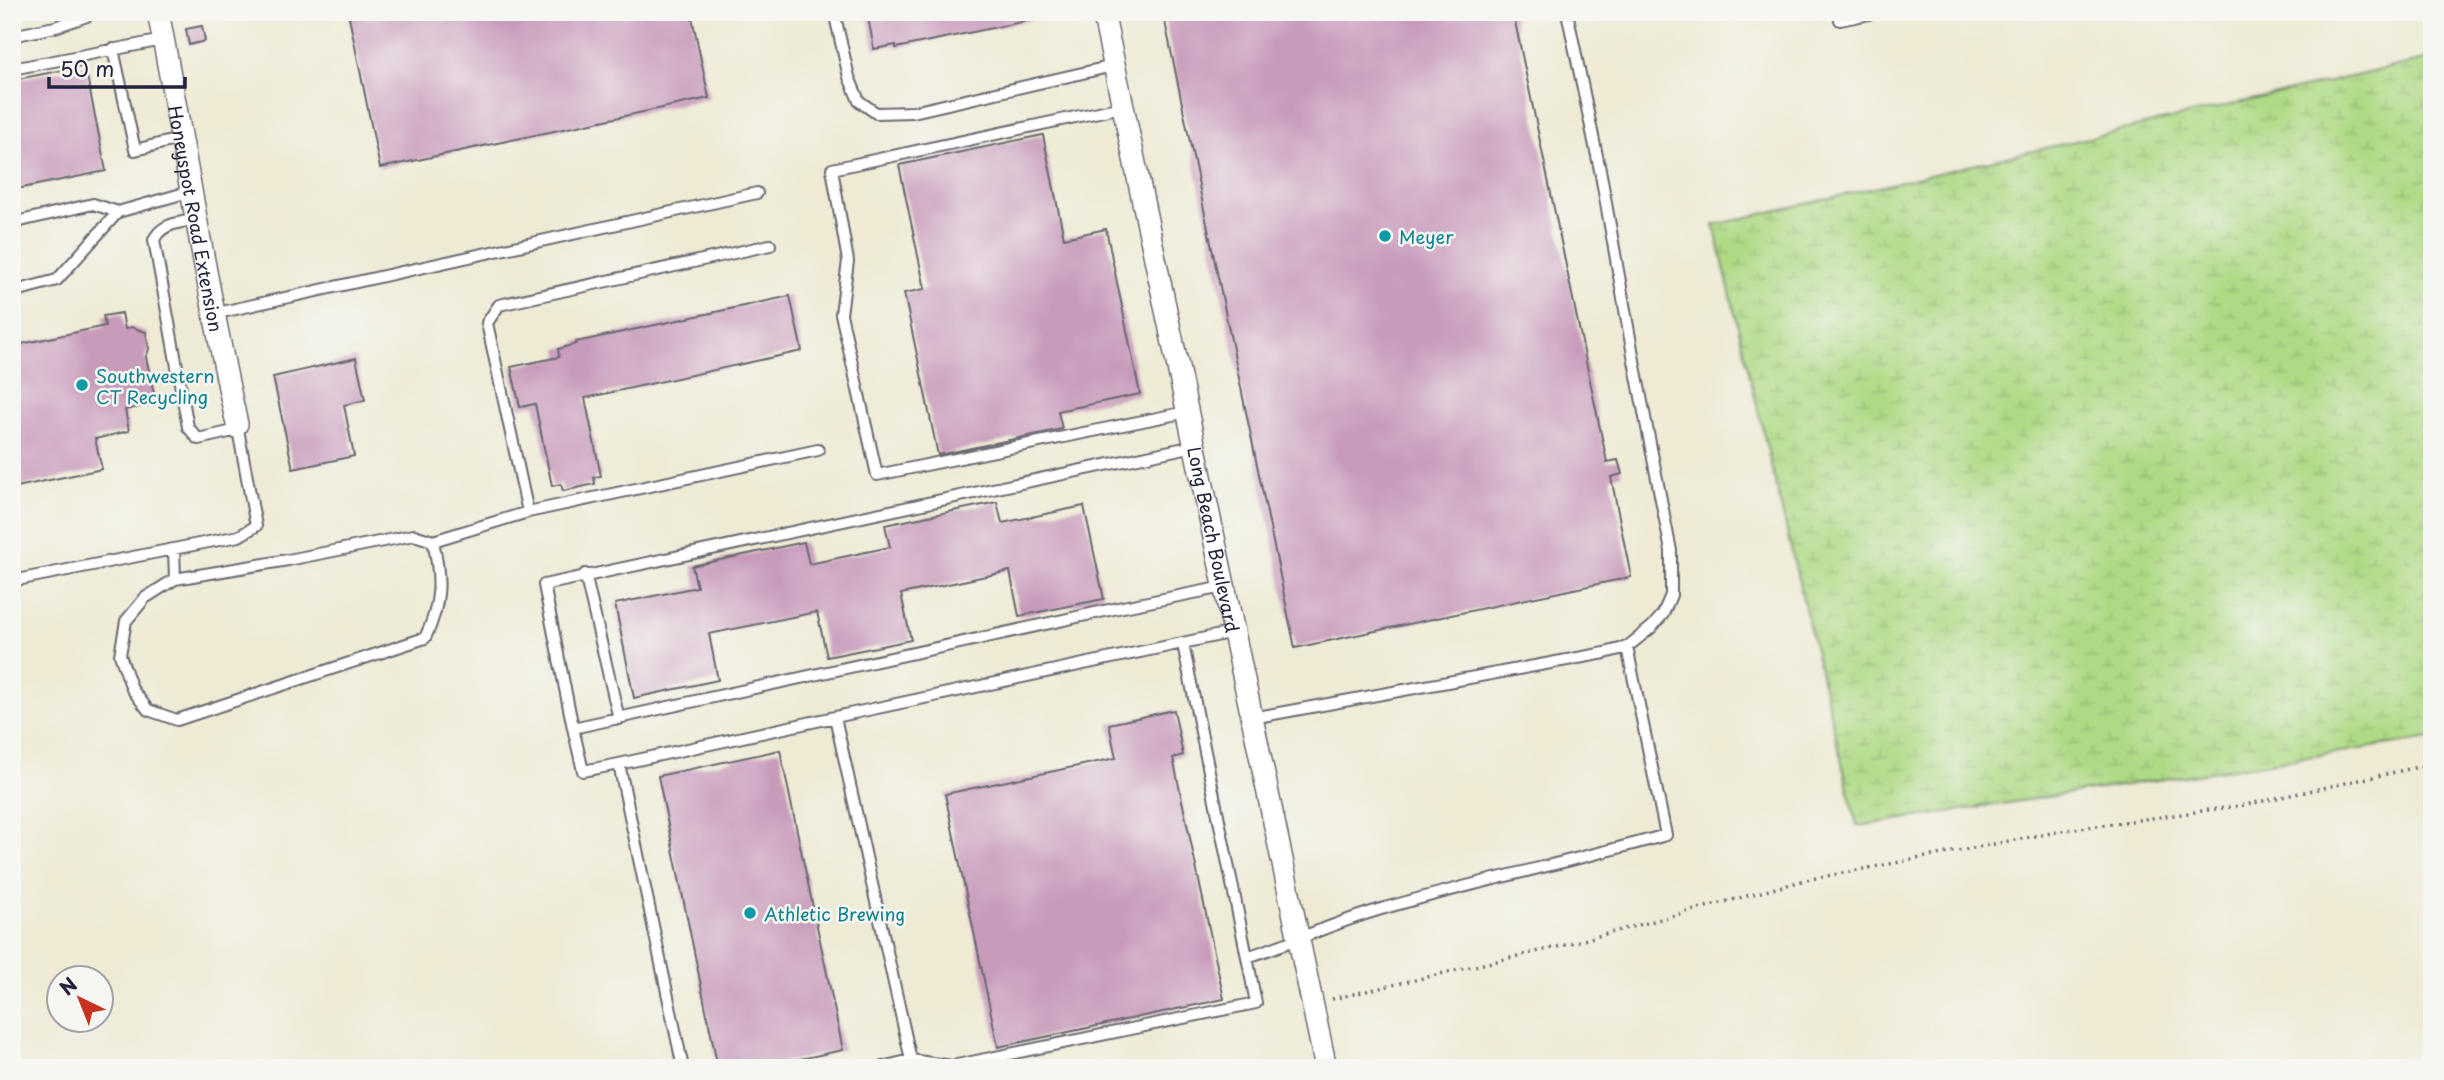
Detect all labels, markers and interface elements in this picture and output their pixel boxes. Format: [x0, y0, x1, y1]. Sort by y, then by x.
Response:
scale bar [49, 46, 186, 90]
text: 50 m [60, 52, 114, 84]
street label: Honeyspot Road Extension [162, 103, 231, 334]
place label: Meyer [1399, 223, 1454, 250]
marker: Meyer [1377, 228, 1393, 244]
place label: Southwestern CT Recycling [96, 362, 214, 410]
marker: Southwestern CT Recycling [74, 377, 90, 393]
street label: Long Beach Boulevard [1182, 444, 1247, 635]
place label: Athletic Brewing [764, 900, 905, 927]
marker: Athletic Brewing [742, 905, 758, 921]
north arrow [46, 964, 116, 1034]
text: N [53, 970, 83, 1001]

